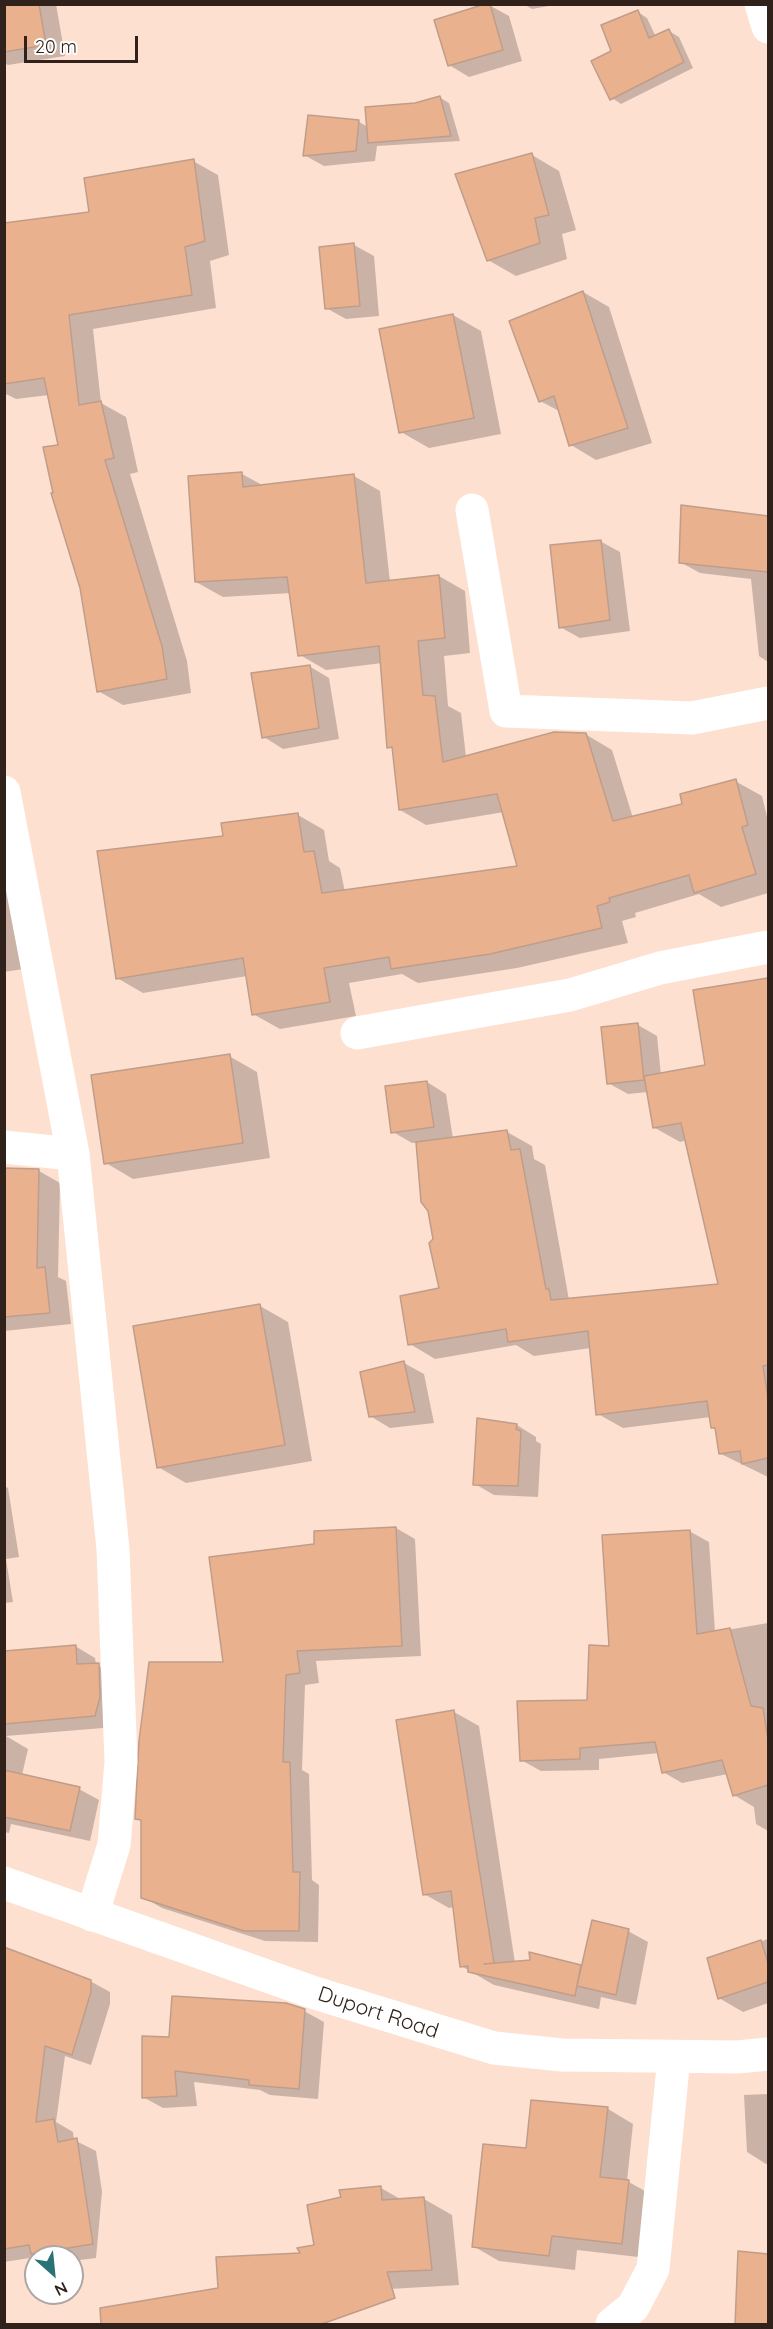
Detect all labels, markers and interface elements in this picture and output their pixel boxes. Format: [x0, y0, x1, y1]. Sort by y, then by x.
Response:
scale bar [27, 24, 141, 62]
text: 20 m [35, 35, 77, 58]
street label: Duport Road [314, 1982, 442, 2044]
north arrow [24, 2245, 84, 2305]
text: N [51, 2278, 71, 2301]

